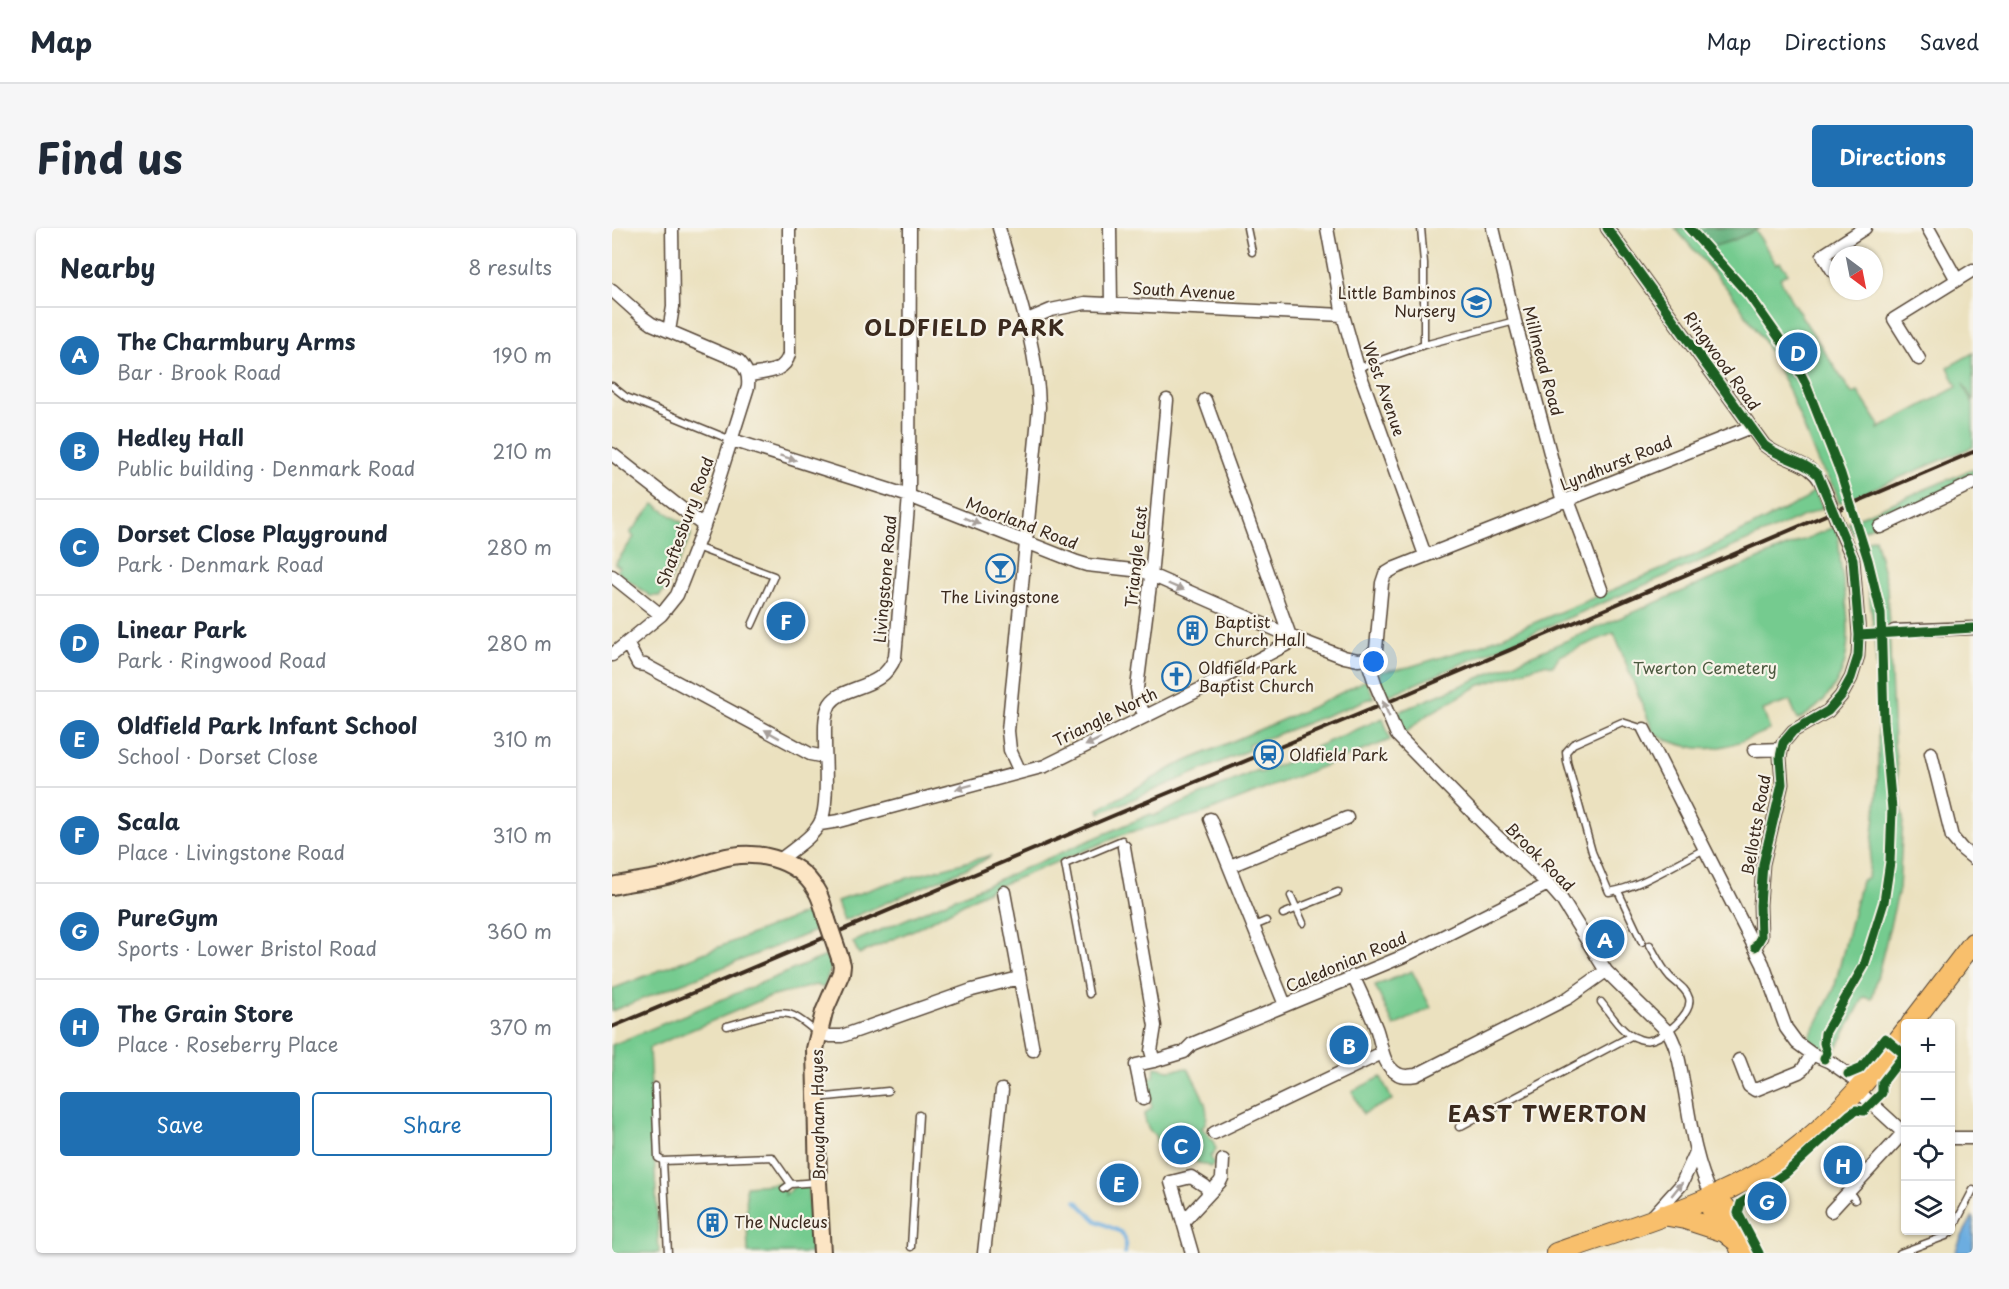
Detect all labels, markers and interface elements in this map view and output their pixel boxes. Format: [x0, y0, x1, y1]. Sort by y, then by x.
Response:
text: Map [30, 20, 92, 63]
text: Map [1706, 25, 1751, 57]
text: Directions [1784, 25, 1886, 57]
text: Saved [1919, 25, 1979, 57]
text: Find us [36, 125, 183, 188]
button: Directions [1812, 125, 1973, 187]
north arrow [1829, 246, 1883, 300]
text: Nearby [60, 248, 155, 287]
text: 8 results [468, 252, 552, 282]
street label: South Avenue [1132, 275, 1236, 305]
place label: Little Bambinos Nursery [1338, 280, 1456, 322]
school or university icon: Little Bambinos Nursery [1461, 286, 1493, 318]
street label: Millmead Road [1518, 303, 1570, 418]
street label: Ringwood Road [1679, 306, 1767, 415]
district label: OLDFIELD PARK [864, 310, 1066, 343]
text: The Charmbury Arms [117, 324, 356, 357]
pin: D [1778, 330, 1818, 374]
street label: West Avenue [1358, 338, 1412, 439]
text: A [72, 340, 87, 370]
text: 190 m [493, 340, 552, 370]
text: Bar · Brook Road [117, 357, 282, 387]
text: Hedley Hall [117, 420, 244, 453]
street label: Lyndhurst Road [1556, 429, 1675, 496]
text: B [73, 436, 86, 466]
text: 210 m [493, 436, 552, 466]
text: Public building · Denmark Road [117, 453, 416, 483]
street label: Shaftesbury Road [649, 453, 719, 590]
one-way arrow [779, 454, 797, 463]
street label: Moorland Road [963, 490, 1082, 554]
street label: Triangle East [1118, 505, 1152, 609]
street label: Livingstone Road [866, 514, 902, 644]
text: Dorset Close Playground [117, 516, 388, 549]
one-way arrow [963, 517, 981, 526]
text: C [72, 532, 87, 562]
text: 280 m [487, 532, 552, 562]
text: Park · Denmark Road [117, 549, 324, 579]
bar icon: The Livingstone [984, 553, 1016, 585]
one-way arrow [1167, 583, 1185, 592]
place label: The Livingstone [941, 584, 1059, 608]
pin: F [766, 598, 806, 644]
place label: Baptist Church Hall [1214, 609, 1306, 651]
text: Linear Park [117, 612, 247, 645]
building icon: Baptist Church Hall [1177, 615, 1209, 647]
text: D [72, 628, 87, 658]
text: 280 m [487, 628, 552, 658]
text: Park · Ringwood Road [117, 645, 327, 675]
your location [1359, 647, 1388, 676]
place label: Oldfield Park Baptist Church [1198, 655, 1314, 697]
park label: Twerton Cemetery [1633, 655, 1777, 679]
church icon: Oldfield Park Baptist Church [1161, 661, 1193, 693]
street label: Triangle North [1048, 680, 1161, 752]
one-way arrow [1381, 700, 1391, 718]
text: Oldfield Park Infant School [117, 708, 418, 741]
text: E [73, 724, 86, 754]
text: 310 m [492, 724, 552, 754]
one-way arrow [764, 729, 781, 739]
one-way arrow [1084, 736, 1102, 746]
station icon: Oldfield Park [1252, 739, 1284, 771]
text: School · Dorset Close [117, 741, 318, 771]
place label: Oldfield Park [1289, 742, 1388, 766]
street label: Bellotts Road [1734, 772, 1776, 877]
one-way arrow [955, 783, 973, 793]
text: Scala [117, 804, 180, 837]
street label: Brook Road [1501, 816, 1581, 896]
text: F [74, 820, 85, 850]
text: 310 m [492, 820, 552, 850]
text: Place · Livingstone Road [117, 837, 345, 867]
text: PureGym [117, 900, 218, 933]
text: G [71, 916, 88, 946]
text: 360 m [486, 916, 552, 946]
pin: A [1586, 916, 1624, 962]
street label: Caledonian Road [1281, 925, 1410, 997]
text: Sports · Lower Bristol Road [117, 933, 377, 963]
text: The Grain Store [117, 996, 293, 1029]
text: H [72, 1012, 87, 1042]
text: 370 m [489, 1012, 552, 1042]
map controls [1901, 1019, 1955, 1235]
button: + [1901, 1019, 1955, 1073]
pin: B [1330, 1022, 1368, 1068]
text: Place · Roseberry Place [117, 1029, 338, 1059]
street label: Brougham Hayes [804, 1049, 830, 1181]
button: − [1901, 1073, 1955, 1127]
button: Save [60, 1092, 300, 1156]
button: Share [312, 1092, 552, 1156]
district label: EAST TWERTON [1448, 1096, 1648, 1129]
pin: C [1162, 1122, 1200, 1168]
button: locate [1901, 1127, 1955, 1181]
pin: H [1824, 1142, 1862, 1188]
pin: E [1100, 1160, 1138, 1206]
pin: G [1748, 1178, 1786, 1224]
button: layers [1901, 1181, 1955, 1235]
one-way arrow [1670, 1182, 1683, 1197]
building icon: The Nucleus [697, 1206, 729, 1238]
place label: The Nucleus [734, 1209, 827, 1233]

